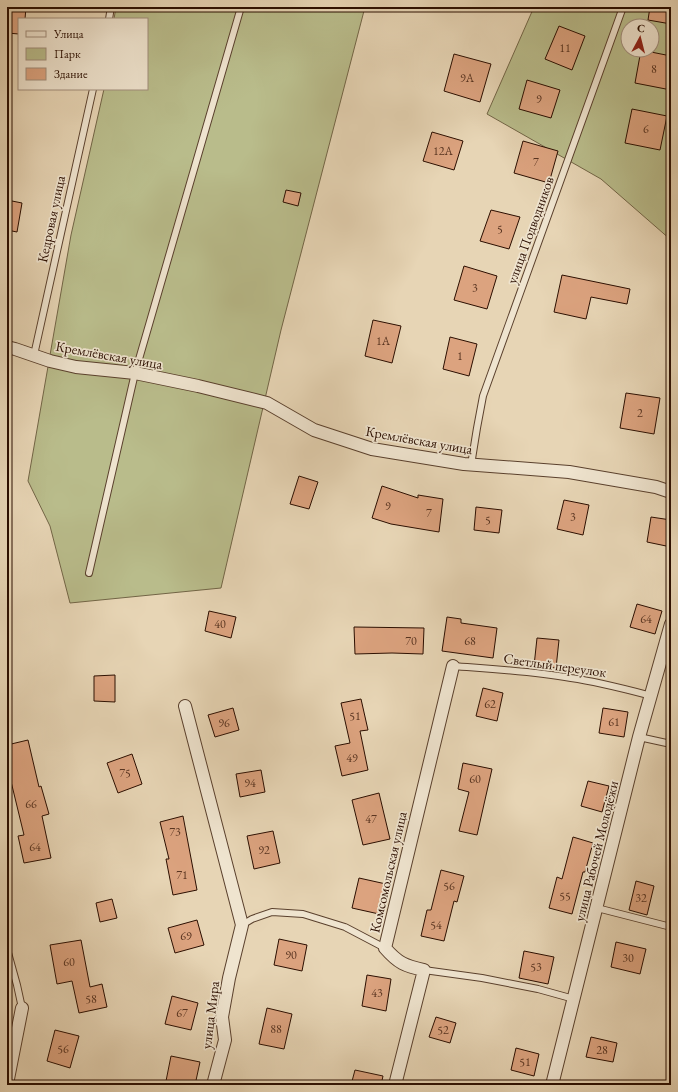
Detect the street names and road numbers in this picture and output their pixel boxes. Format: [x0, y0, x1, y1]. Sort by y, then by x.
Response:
street label: Кедровая улица [33, 174, 69, 264]
street label: улица Подводников [502, 174, 558, 286]
street label: Кремлёвская улица [54, 337, 164, 373]
street label: Кремлёвская улица [364, 422, 474, 458]
street label: Светлый переулок [502, 649, 608, 681]
street label: улица Рабочей Молодёжи [570, 778, 622, 923]
street label: Комсомольская улица [365, 809, 411, 934]
street label: улица Мира [197, 980, 223, 1050]

